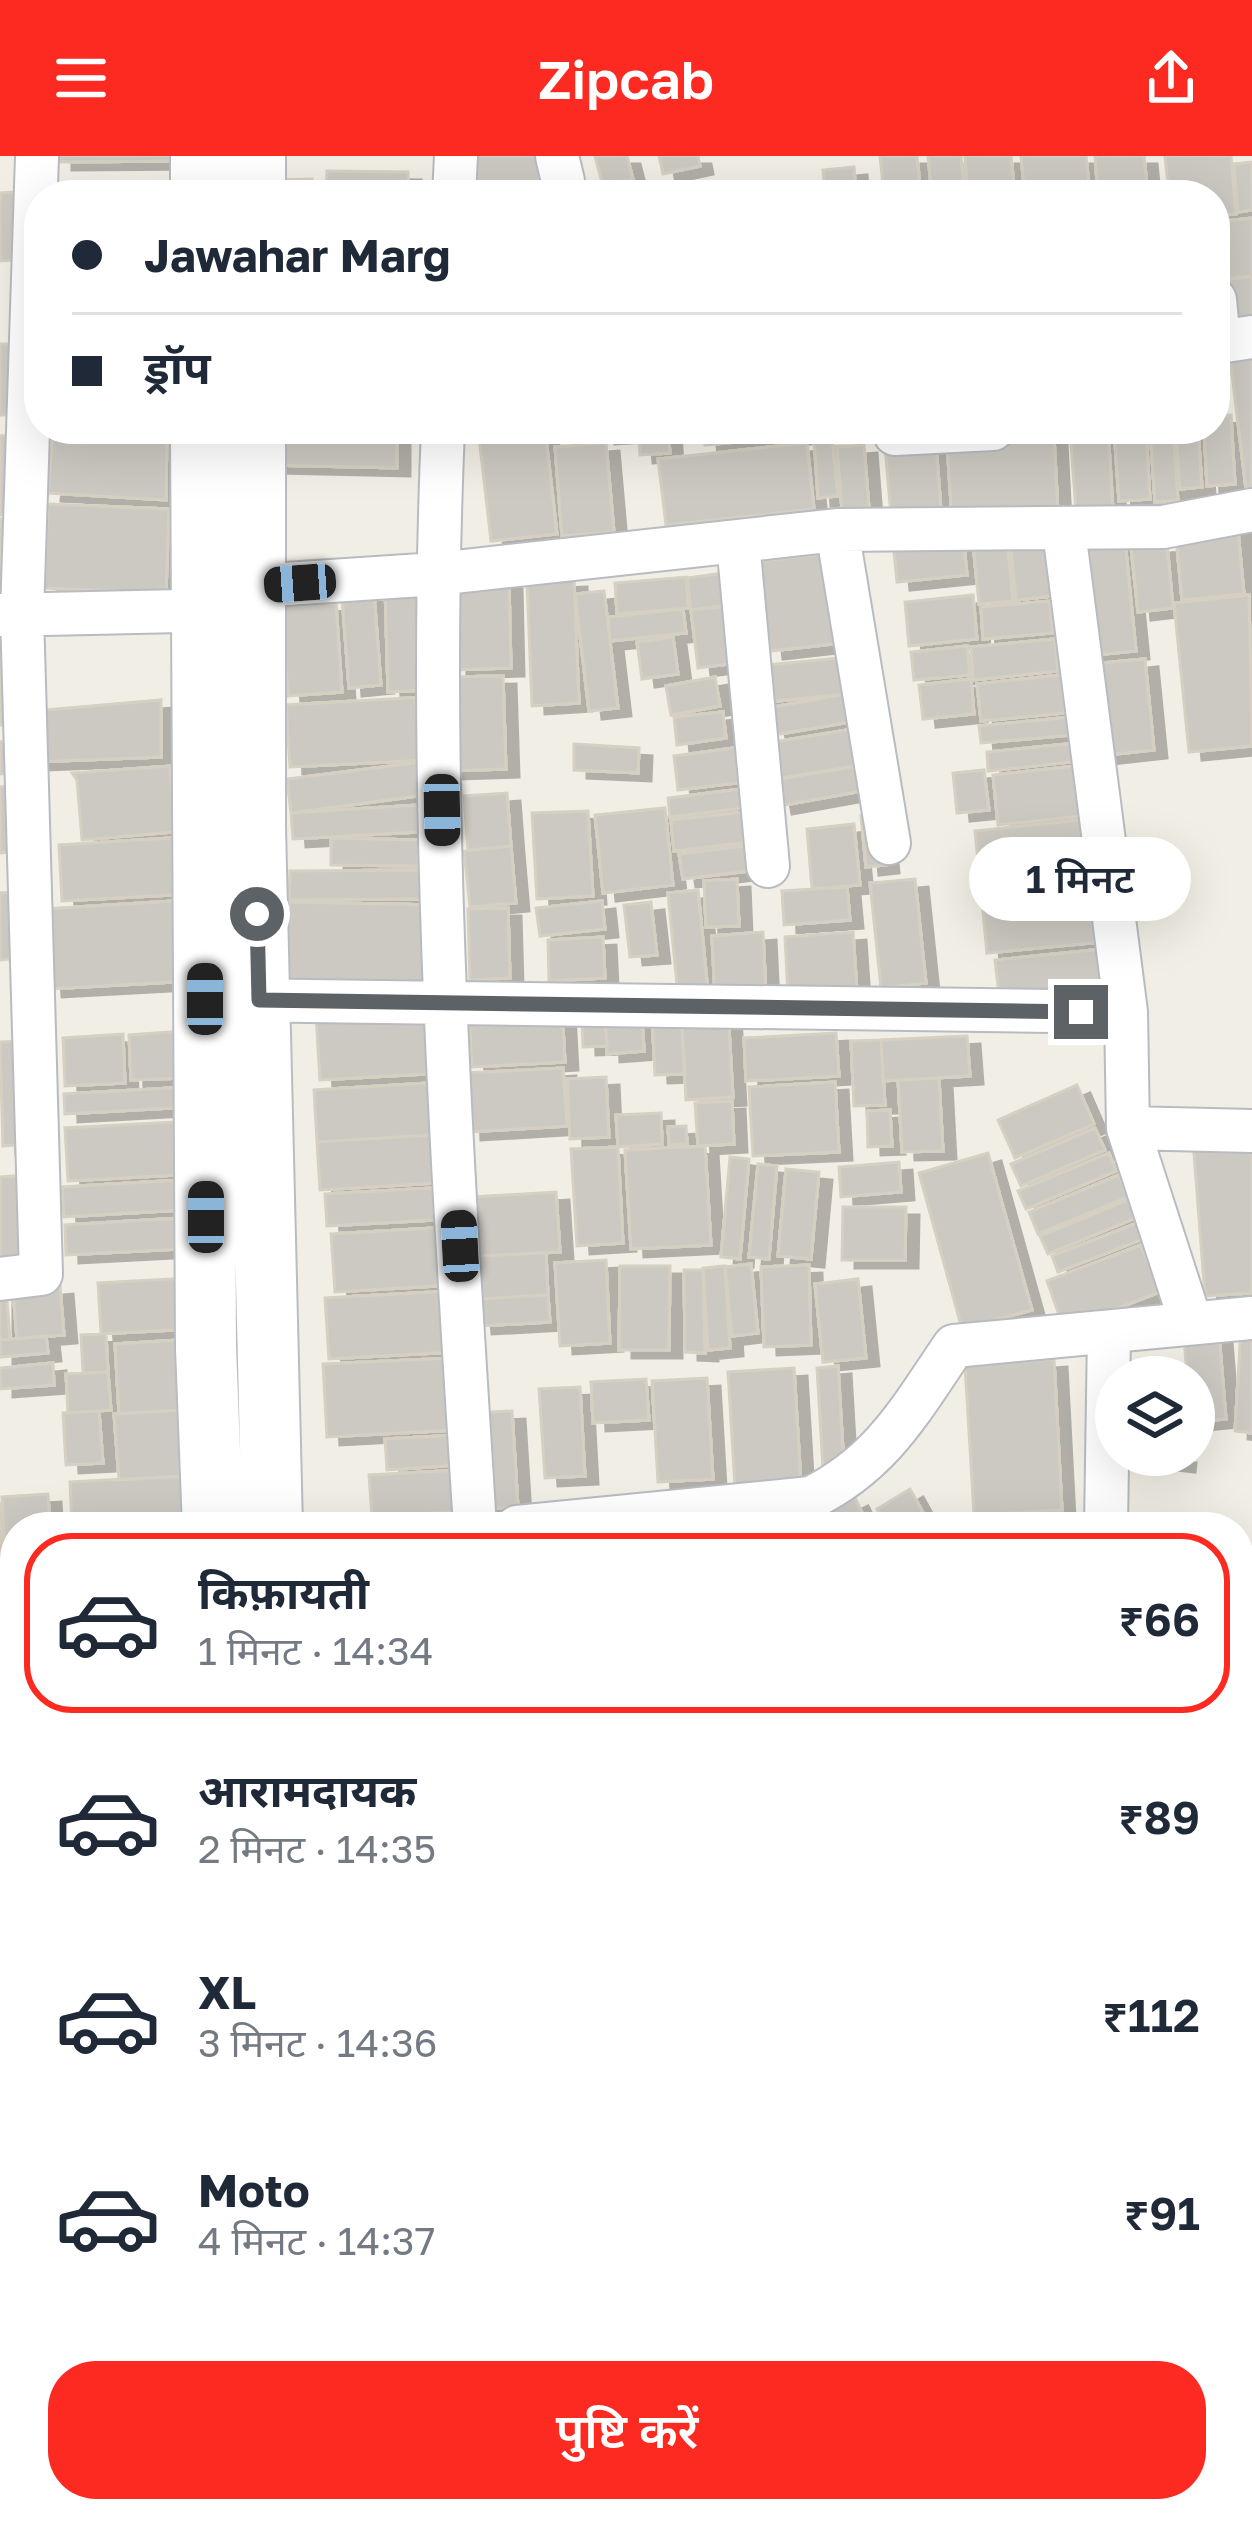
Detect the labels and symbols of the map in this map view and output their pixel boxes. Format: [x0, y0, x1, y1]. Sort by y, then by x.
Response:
car [263, 563, 337, 603]
car [423, 774, 461, 846]
callout: 1 मिनट [970, 838, 1192, 922]
route start [230, 887, 284, 941]
car [187, 963, 223, 1035]
route end [1054, 985, 1108, 1039]
car [188, 1181, 224, 1253]
car [440, 1209, 480, 1283]

